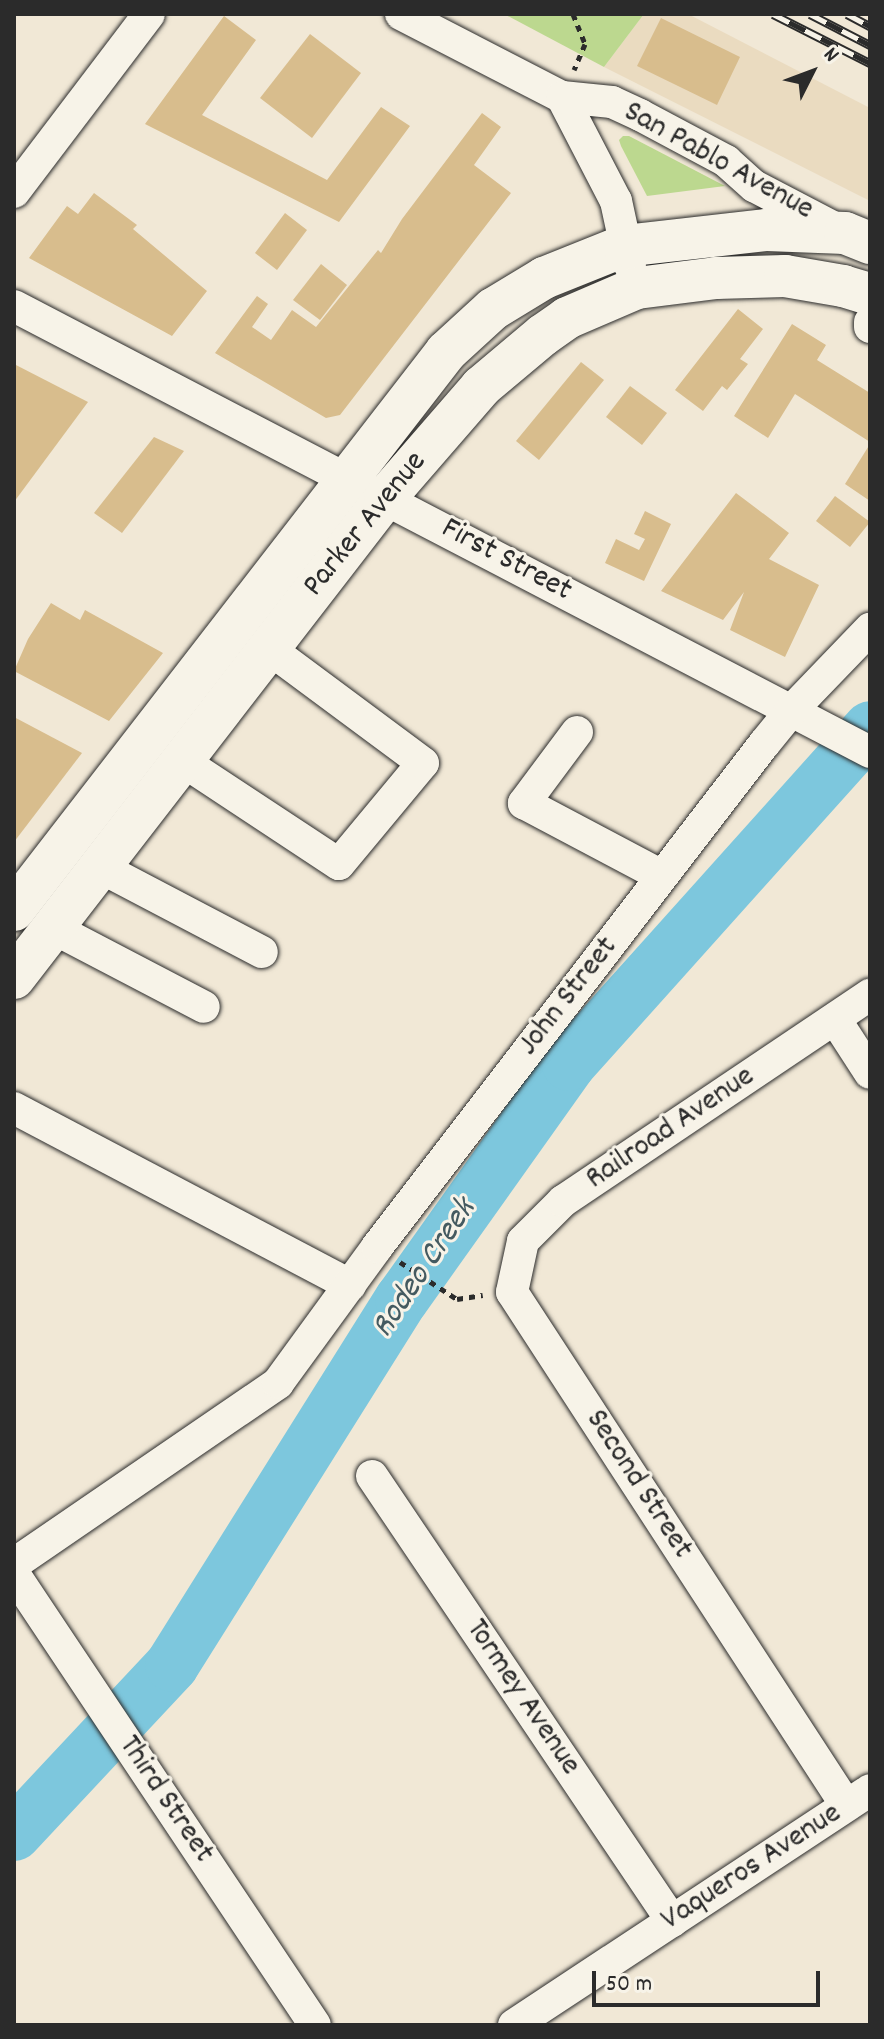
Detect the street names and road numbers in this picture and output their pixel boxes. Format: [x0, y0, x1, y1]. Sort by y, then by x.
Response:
street label: San Pablo Avenue [616, 94, 820, 230]
street label: Parker Avenue [296, 445, 436, 605]
street label: First Street [434, 511, 578, 611]
street label: John Street [511, 930, 627, 1064]
street label: Railroad Avenue [579, 1059, 763, 1199]
street label: Second Street [576, 1403, 700, 1567]
street label: Tormey Avenue [456, 1613, 588, 1783]
street label: Third Street [108, 1729, 222, 1871]
street label: Vaqueros Avenue [655, 1796, 849, 1940]

